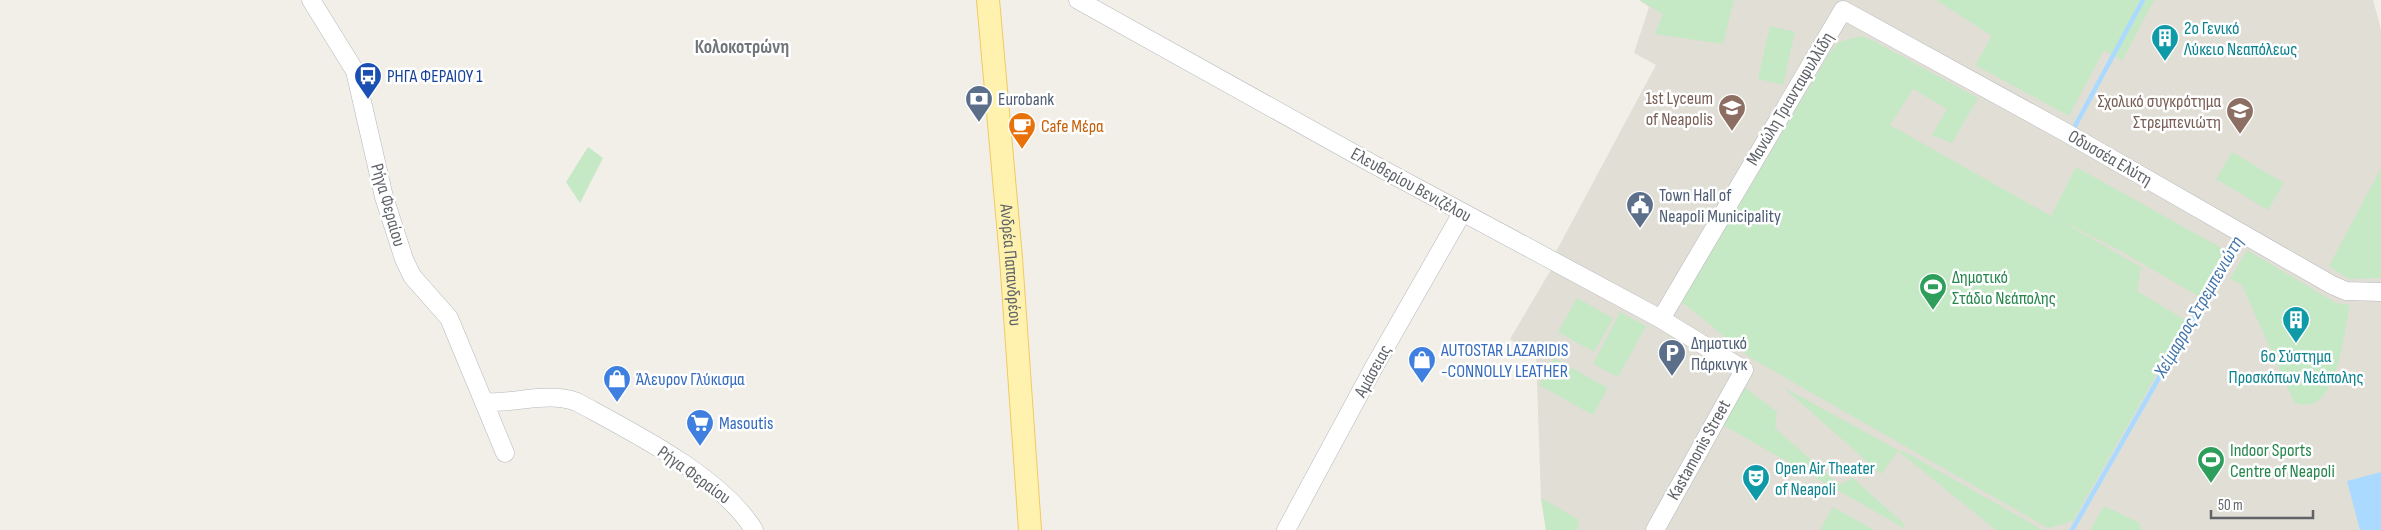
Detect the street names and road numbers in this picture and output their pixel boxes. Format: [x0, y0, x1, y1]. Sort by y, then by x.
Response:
street label: Μανώλη Τριανταφυλλίδη [1742, 29, 1838, 169]
street label: Οδυσσέα Ελύτη [2064, 126, 2156, 190]
street label: Ελευθερίου Βενιζέλου [1347, 143, 1475, 227]
street label: Ρήγα Φεραίου [366, 161, 410, 249]
street label: Ανδρέα Παπανδρέου [996, 202, 1026, 327]
street label: Αμάσειας [1350, 341, 1396, 402]
street label: Kastamonis Street [1663, 396, 1735, 504]
street label: Ρήγα Φεραίου [653, 441, 735, 509]

